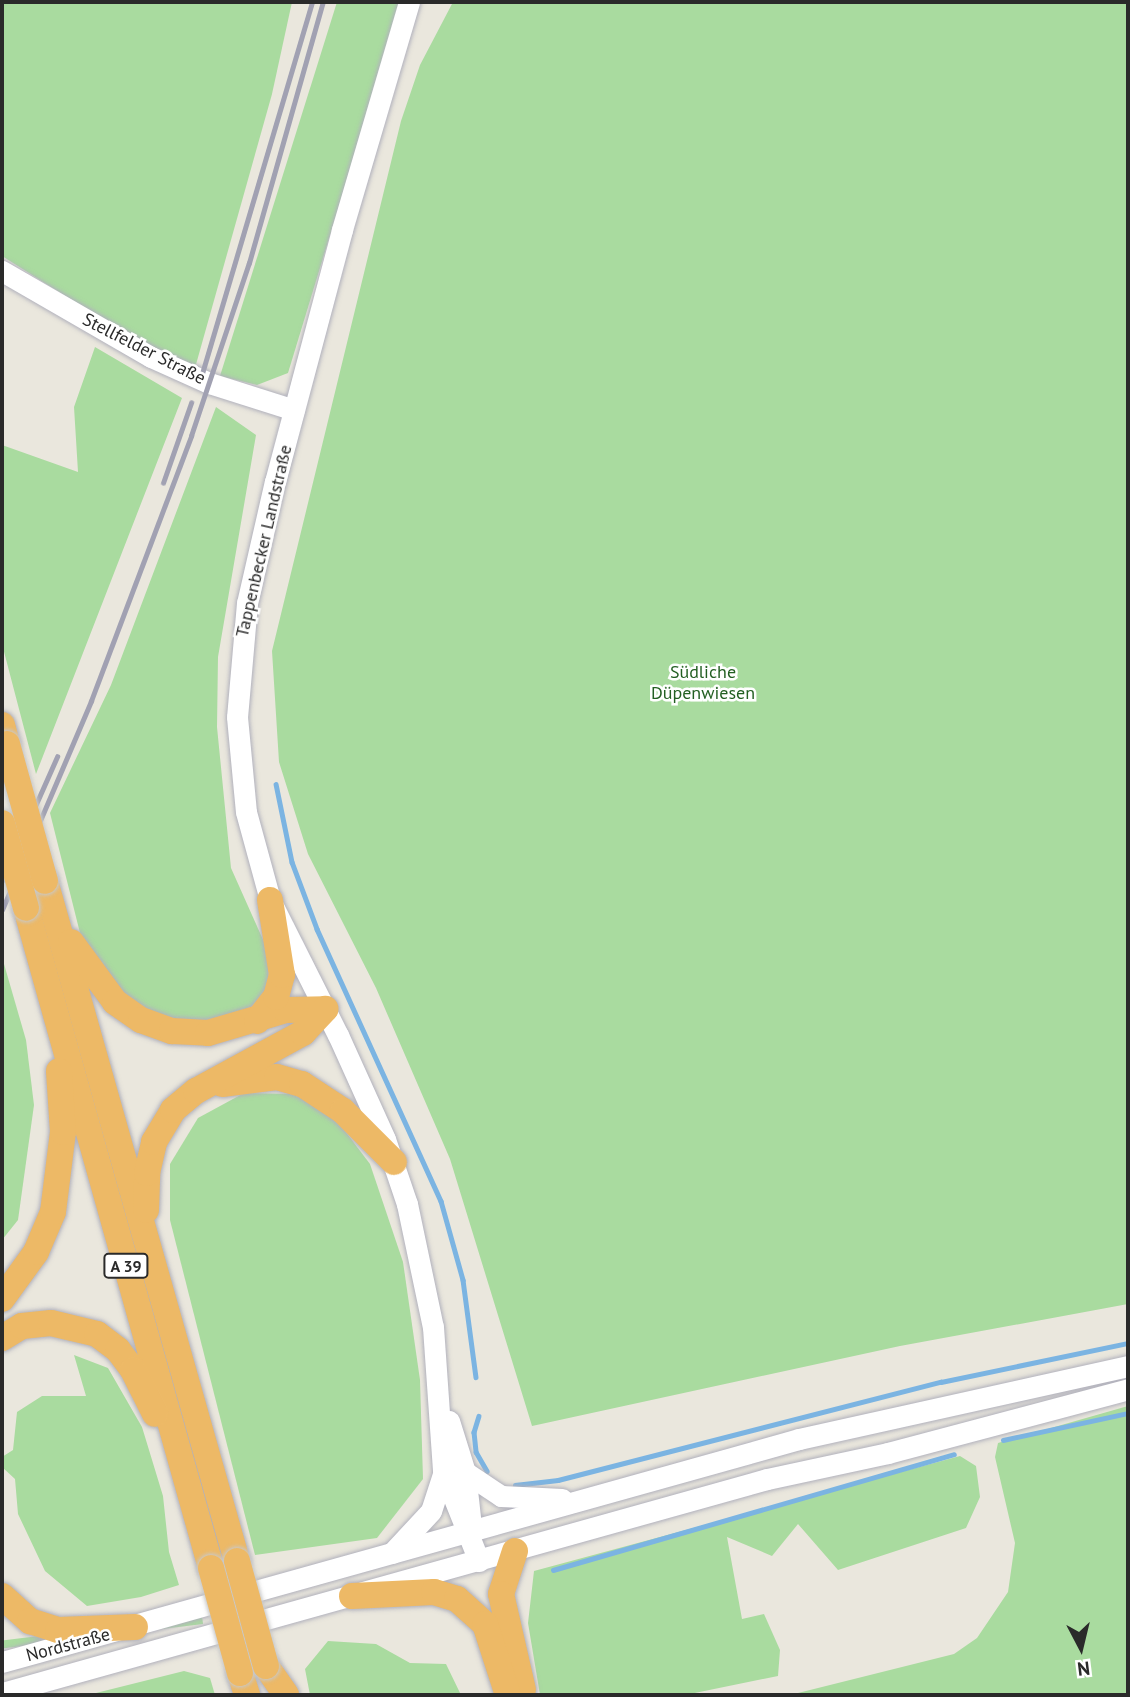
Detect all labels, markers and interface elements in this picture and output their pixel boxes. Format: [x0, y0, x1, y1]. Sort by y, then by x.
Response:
street label: Stellfelder Straße [79, 309, 209, 389]
street label: Tappenbecker Landstraße [231, 443, 297, 639]
park label: Südliche Düpenwiesen [651, 662, 755, 704]
road number: A 39 [102, 1254, 150, 1278]
north arrow [1046, 1613, 1116, 1683]
street label: Nordstraße [24, 1623, 112, 1667]
text: N [1076, 1656, 1091, 1682]

